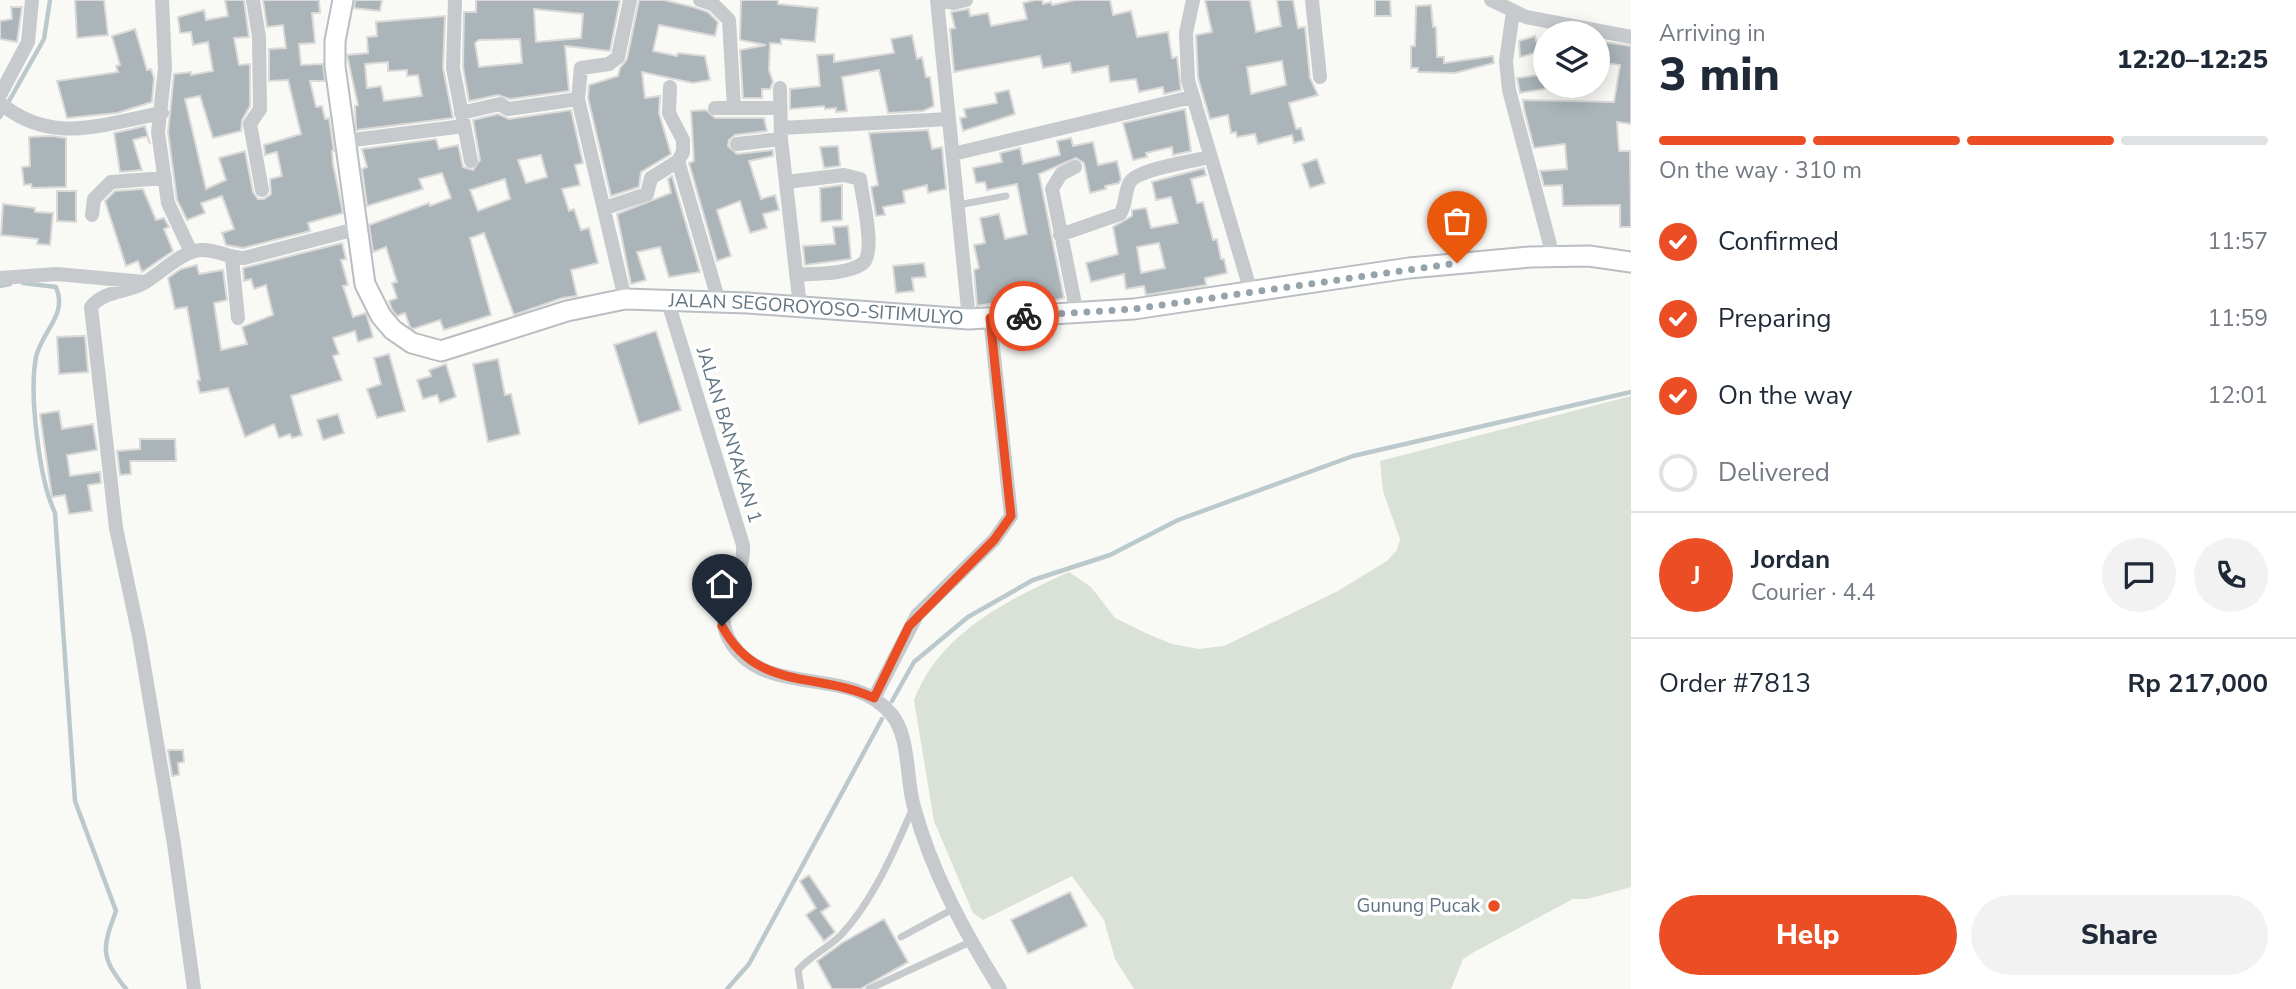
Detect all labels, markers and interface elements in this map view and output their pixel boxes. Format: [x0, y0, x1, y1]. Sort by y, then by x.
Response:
text: Arriving in [1659, 18, 1766, 49]
map controls [1533, 21, 1610, 98]
button: layers [1533, 21, 1610, 98]
text: 12:20–12:25 [2117, 42, 2268, 77]
text: 3 min [1659, 43, 1780, 106]
text: On the way · 310 m [1659, 155, 1862, 186]
pin [1427, 191, 1487, 263]
icon: bag [1438, 202, 1476, 240]
icon: check [1659, 223, 1697, 261]
text: Confirmed [1718, 224, 1839, 259]
text: 11:57 [2208, 226, 2268, 257]
courier [989, 281, 1059, 351]
street label: JALAN SEGOROYOSO-SITIMULYO [667, 287, 964, 332]
icon: bike [1005, 297, 1043, 335]
icon: check [1659, 300, 1697, 338]
text: Preparing [1718, 301, 1831, 336]
text: 11:59 [2208, 303, 2268, 334]
street label: JALAN BANYAKAN 1 [690, 343, 768, 526]
icon: check [1659, 377, 1697, 415]
text: On the way [1718, 378, 1852, 413]
text: 12:01 [2208, 380, 2268, 411]
text: Delivered [1718, 455, 1830, 490]
button: chat [2102, 538, 2176, 612]
button: phone [2194, 538, 2268, 612]
text: Jordan [1751, 542, 1830, 577]
pin [692, 554, 752, 626]
text: J [1691, 558, 1701, 593]
icon: home [703, 565, 741, 603]
text: Courier · 4.4 [1751, 577, 1875, 608]
text: Order #7813 [1659, 666, 1811, 701]
text: Rp 217,000 [2127, 666, 2268, 701]
place label: Gunung Pucak [1356, 893, 1480, 919]
button: Help [1659, 895, 1957, 975]
button: Share [1971, 895, 2268, 975]
marker: Gunung Pucak [1486, 898, 1502, 914]

